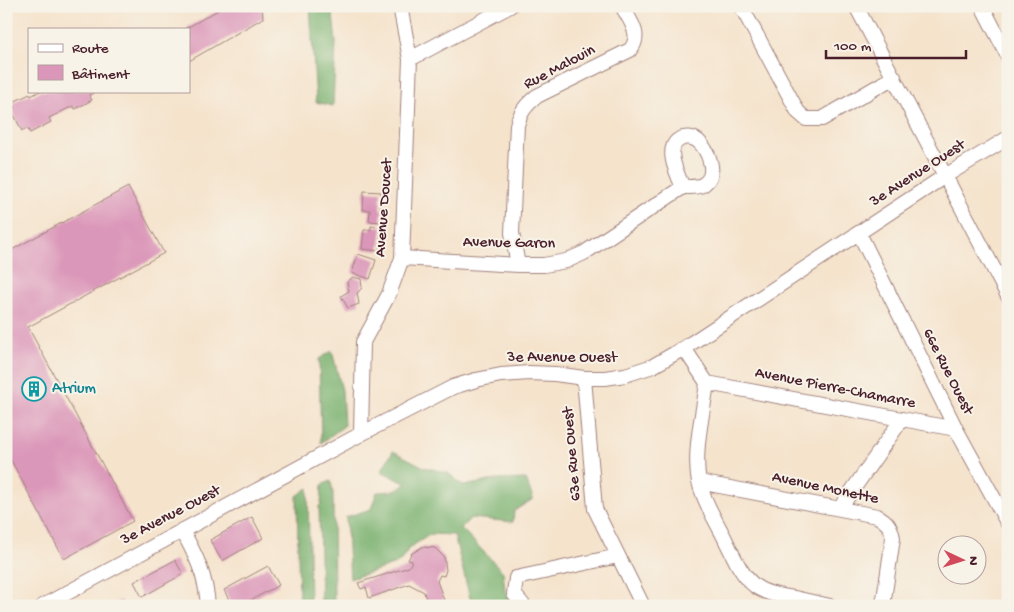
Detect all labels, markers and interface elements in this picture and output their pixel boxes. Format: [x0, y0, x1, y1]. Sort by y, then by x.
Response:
legend [28, 28, 190, 92]
scale bar [826, 28, 966, 60]
text: 100 m [833, 38, 872, 56]
text: Route [72, 40, 109, 58]
street label: Rue Malouin [521, 41, 599, 95]
text: Bâtiment [71, 66, 131, 84]
street label: 3e Avenue Ouest [866, 135, 971, 212]
street label: Avenue Doucet [372, 157, 398, 258]
street label: Avenue Garon [463, 234, 556, 254]
street label: 66e Rue Ouest [917, 326, 977, 420]
street label: 3e Avenue Ouest [506, 349, 619, 368]
street label: Avenue Pierre-Chamarre [753, 364, 918, 414]
building icon: Atrium [21, 376, 47, 402]
place label: Atrium [52, 380, 97, 399]
street label: 63e Rue Ouest [559, 405, 587, 502]
street label: Avenue Monette [770, 468, 881, 510]
street label: 3e Avenue Ouest [117, 481, 225, 551]
north arrow [936, 534, 986, 584]
text: N [964, 556, 981, 566]

